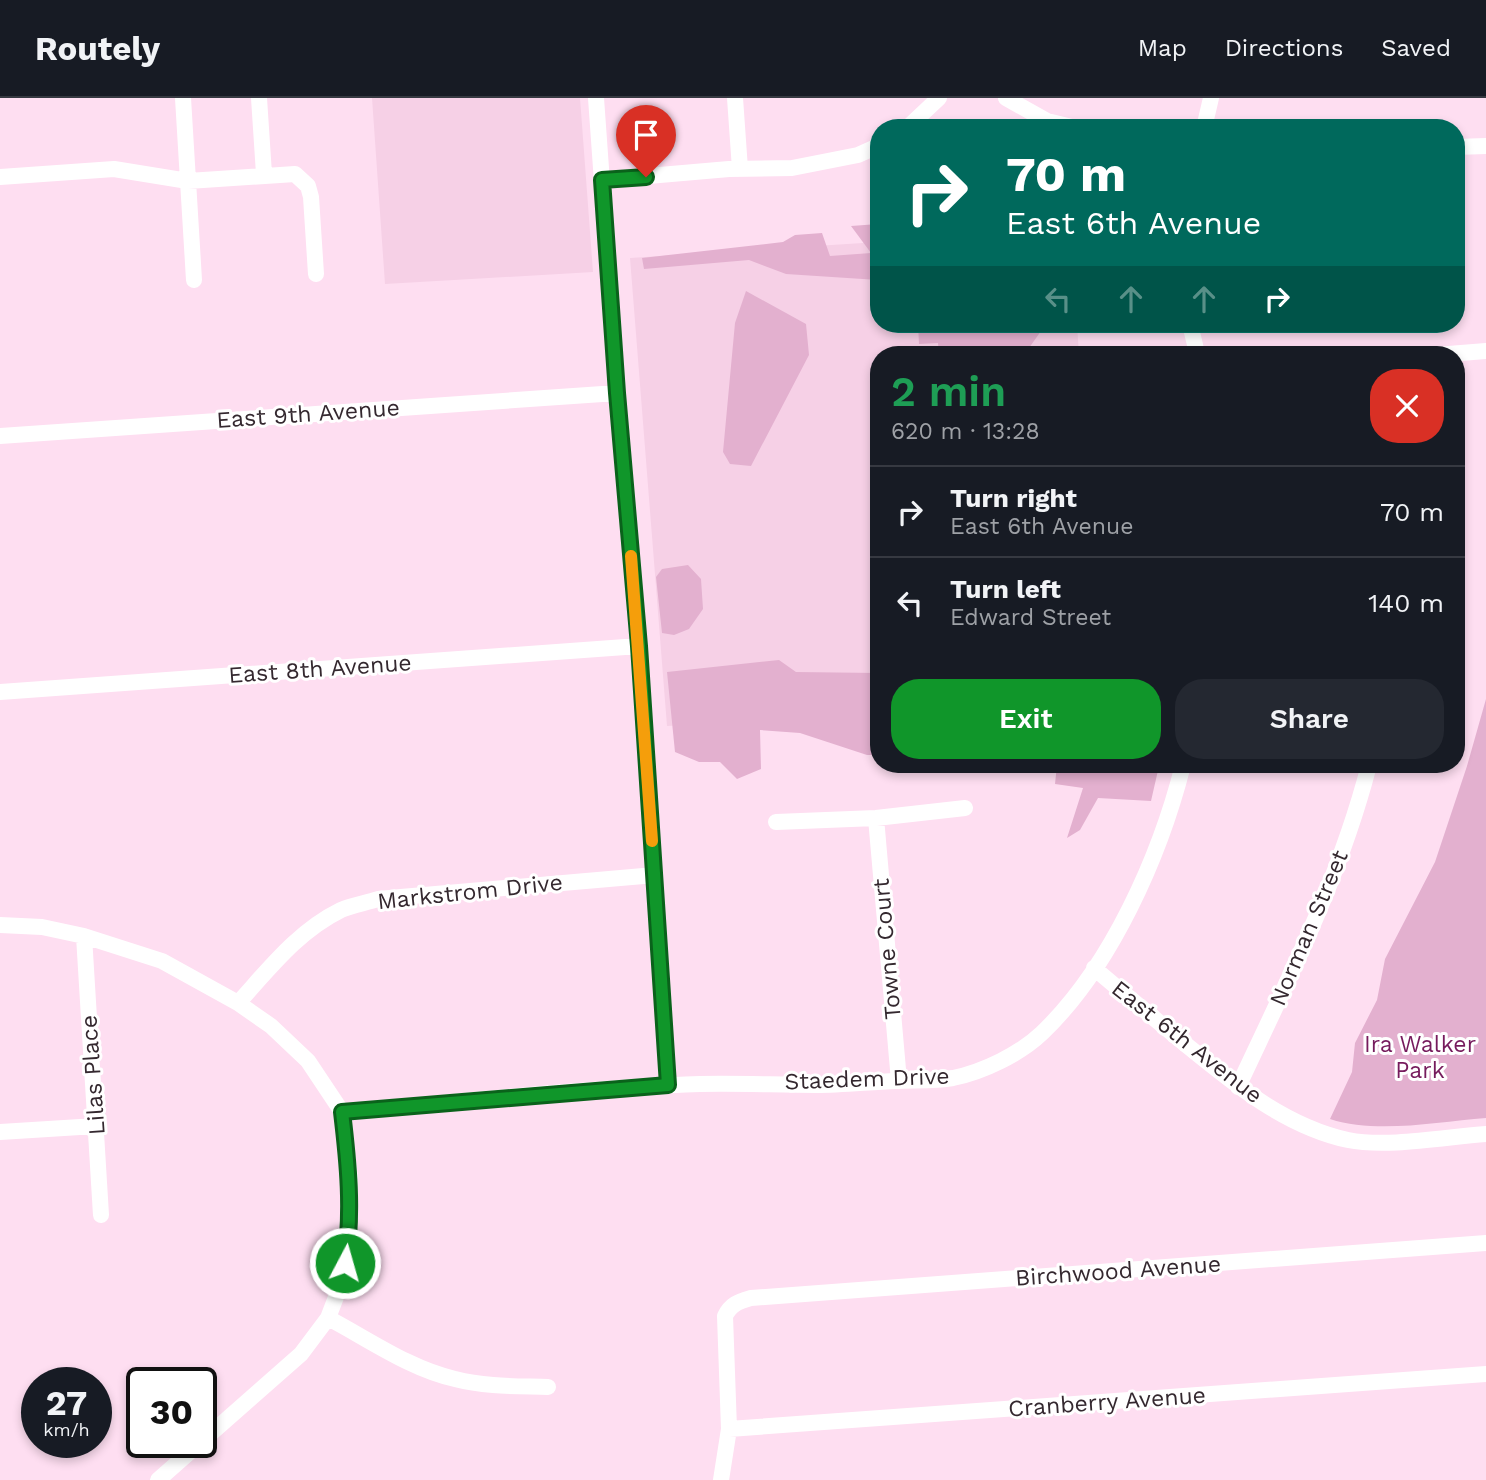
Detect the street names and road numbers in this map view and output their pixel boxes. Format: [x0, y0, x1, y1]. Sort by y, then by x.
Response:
street label: East 9th Avenue [215, 394, 401, 434]
street label: East 8th Avenue [227, 649, 413, 689]
street label: Norman Street [1264, 846, 1354, 1010]
street label: Markstrom Drive [376, 869, 564, 915]
street label: Towne Court [867, 877, 907, 1021]
street label: East 6th Avenue [1106, 975, 1268, 1109]
street label: Lilas Place [75, 1014, 111, 1136]
street label: Staedem Drive [784, 1063, 950, 1095]
street label: Birchwood Avenue [1014, 1250, 1222, 1292]
street label: Cranberry Avenue [1007, 1382, 1207, 1422]

